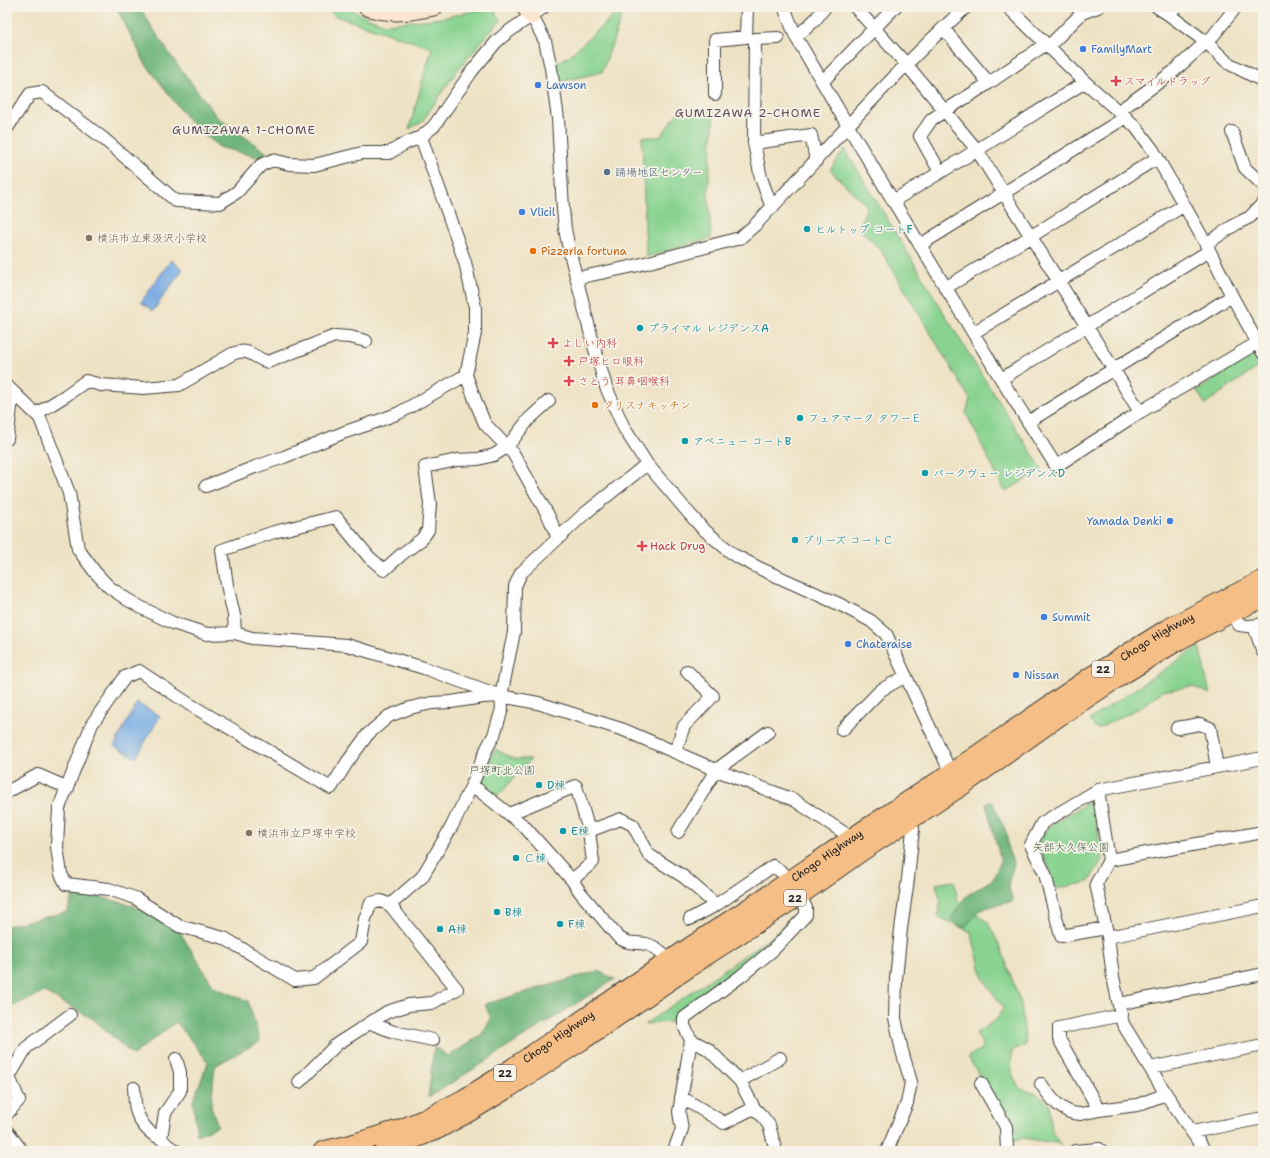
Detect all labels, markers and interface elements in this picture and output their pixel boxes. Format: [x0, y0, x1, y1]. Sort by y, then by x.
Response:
place label: FamilyMart [1091, 42, 1152, 57]
marker: FamilyMart [1078, 44, 1088, 54]
place label: スマイルドラッグ [1124, 74, 1211, 89]
marker: スマイルドラッグ [1111, 76, 1121, 86]
place label: Lawson [546, 78, 587, 93]
marker: Lawson [533, 80, 543, 90]
district label: GUMIZAWA 2-CHOME [675, 105, 821, 121]
district label: GUMIZAWA 1-CHOME [172, 122, 316, 138]
place label: 踊場地区センター [615, 165, 703, 180]
marker: 踊場地区センター [602, 167, 612, 177]
place label: Vlicil [530, 205, 556, 220]
marker: Vlicil [517, 207, 527, 217]
place label: ヒルトップ コートF [815, 222, 913, 237]
marker: ヒルトップ コートF [802, 224, 812, 234]
place label: 横浜市立東汲沢小学校 [97, 231, 207, 246]
marker: 横浜市立東汲沢小学校 [84, 233, 94, 243]
place label: Pizzeria fortuna [541, 244, 627, 259]
marker: Pizzeria fortuna [528, 246, 538, 256]
place label: プライマル レジデンスA [648, 321, 769, 336]
marker: プライマル レジデンスA [635, 323, 645, 333]
place label: よしい内科 [562, 336, 617, 351]
marker: よしい内科 [547, 337, 559, 349]
place label: 戸塚ヒロ眼科 [578, 354, 644, 369]
marker: 戸塚ヒロ眼科 [563, 355, 575, 367]
place label: さとう 耳鼻咽喉科 [578, 374, 670, 389]
marker: さとう 耳鼻咽喉科 [563, 375, 575, 387]
place label: クリスナキッチン [603, 398, 691, 413]
marker: クリスナキッチン [590, 400, 600, 410]
place label: フェアマーク タワーＥ [808, 411, 922, 426]
marker: フェアマーク タワーＥ [795, 413, 805, 423]
place label: アベニュー コートB [693, 434, 792, 449]
marker: アベニュー コートB [680, 436, 690, 446]
place label: パークヴュー レジデンスD [933, 466, 1065, 481]
marker: パークヴュー レジデンスD [920, 468, 930, 478]
place label: Yamada Denki [1087, 514, 1162, 529]
marker: Yamada Denki [1165, 516, 1175, 526]
place label: ブリーズ コートＣ [803, 533, 894, 548]
marker: ブリーズ コートＣ [790, 535, 800, 545]
place label: Hack Drug [650, 539, 705, 554]
marker: Hack Drug [637, 541, 647, 551]
street label: Chogo Highway [1117, 609, 1196, 664]
place label: Summit [1052, 610, 1091, 625]
marker: Summit [1039, 612, 1049, 622]
place label: Chateraise [856, 637, 912, 652]
marker: Chateraise [843, 639, 853, 649]
road number: 22 [1092, 661, 1114, 677]
place label: Nissan [1024, 668, 1060, 683]
marker: Nissan [1011, 670, 1021, 680]
park label: 戸塚町北公園 [469, 763, 535, 778]
place label: D棟 [547, 778, 565, 793]
marker: D棟 [534, 780, 544, 790]
place label: E棟 [571, 824, 589, 839]
place label: 横浜市立戸塚中学校 [257, 826, 356, 841]
marker: E棟 [558, 826, 568, 836]
street label: Chogo Highway [788, 826, 866, 885]
marker: 横浜市立戸塚中学校 [244, 828, 254, 838]
park label: 矢部大久保公園 [1033, 840, 1110, 855]
place label: Ｃ棟 [524, 851, 546, 866]
marker: Ｃ棟 [511, 853, 521, 863]
road number: 22 [784, 890, 806, 906]
place label: B棟 [505, 905, 523, 920]
marker: B棟 [492, 907, 502, 917]
place label: F棟 [568, 917, 585, 932]
marker: F棟 [555, 919, 565, 929]
place label: A棟 [448, 922, 467, 937]
marker: A棟 [435, 924, 445, 934]
street label: Chogo Highway [520, 1007, 597, 1066]
road number: 22 [494, 1065, 516, 1081]

